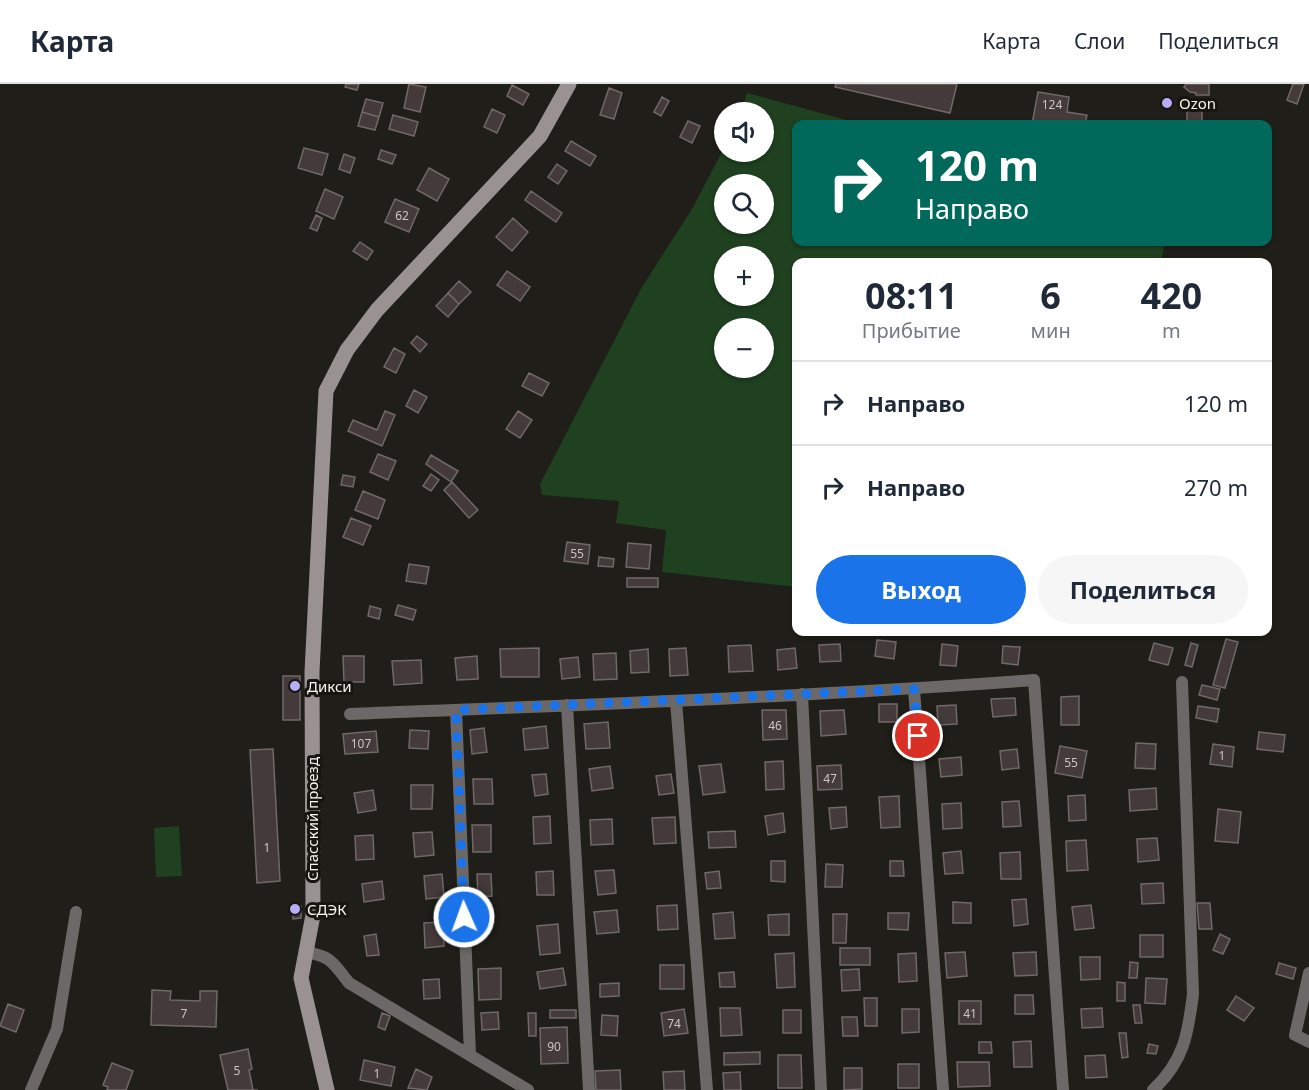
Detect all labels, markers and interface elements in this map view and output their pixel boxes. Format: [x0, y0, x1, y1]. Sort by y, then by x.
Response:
text: Карта [30, 22, 114, 60]
text: Карта [982, 27, 1041, 55]
text: Слои [1074, 27, 1125, 55]
text: Поделиться [1158, 27, 1279, 55]
place label: Ozon [1179, 93, 1216, 113]
house number: 124 [1042, 96, 1062, 113]
marker: Ozon [1160, 96, 1174, 110]
map controls [714, 102, 774, 378]
button: sound [714, 102, 774, 162]
text: 120 m [915, 136, 1039, 193]
icon: right [816, 144, 894, 222]
button: search [714, 174, 774, 234]
text: Направо [915, 190, 1029, 227]
house number: 62 [395, 207, 409, 224]
button: + [714, 246, 774, 306]
text: 08:11 [865, 271, 958, 320]
text: 6 [1040, 271, 1061, 320]
text: 420 [1140, 271, 1202, 320]
text: Прибытие [862, 317, 961, 344]
text: мин [1031, 317, 1071, 344]
text: m [1162, 317, 1181, 344]
button: − [714, 318, 774, 378]
icon: right [816, 387, 849, 420]
text: Направо [867, 388, 965, 418]
text: 120 m [1184, 388, 1248, 418]
icon: right [816, 471, 849, 504]
text: Направо [867, 472, 965, 502]
text: 270 m [1184, 472, 1248, 502]
house number: 55 [570, 545, 584, 562]
button: Выход [816, 555, 1026, 624]
button: Поделиться [1038, 555, 1248, 624]
place label: Дикси [307, 676, 352, 696]
marker: Дикси [288, 679, 302, 693]
pin [892, 710, 943, 761]
house number: 46 [768, 717, 782, 734]
icon: arrive [901, 719, 934, 752]
house number: 107 [351, 735, 371, 752]
house number: 1 [1219, 747, 1225, 764]
house number: 55 [1064, 754, 1078, 771]
street label: Спасский проезд [302, 757, 322, 881]
house number: 47 [823, 770, 837, 787]
house number: 1 [264, 839, 270, 856]
position arrow [432, 885, 496, 949]
place label: СДЭК [307, 899, 347, 919]
marker: СДЭК [288, 902, 302, 916]
house number: 7 [181, 1005, 188, 1022]
house number: 41 [963, 1005, 977, 1022]
house number: 74 [667, 1015, 681, 1032]
house number: 90 [547, 1038, 561, 1055]
house number: 5 [234, 1062, 241, 1079]
house number: 1 [374, 1065, 380, 1082]

